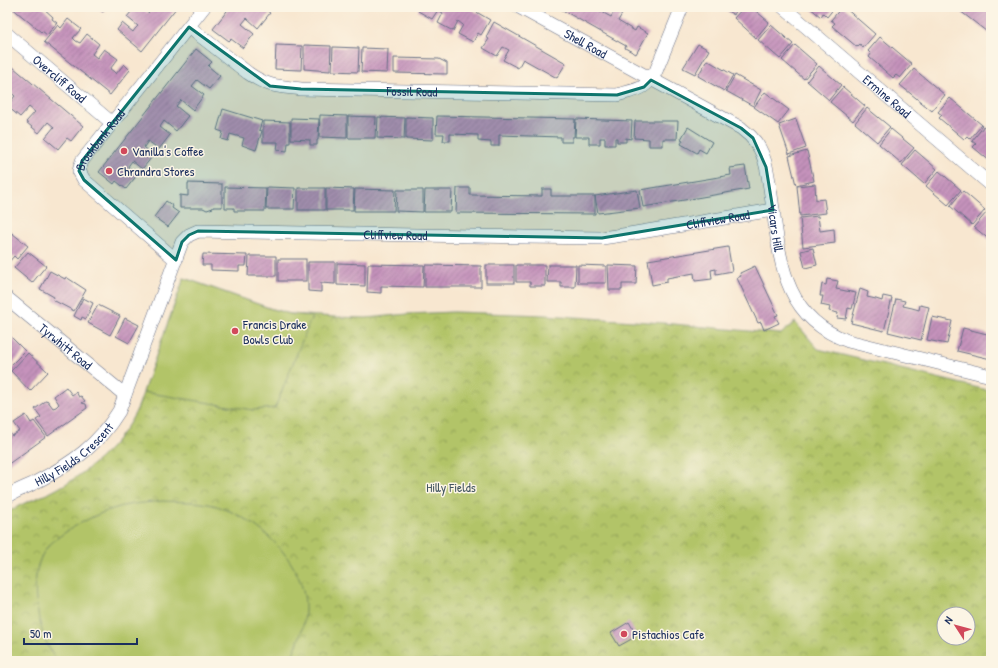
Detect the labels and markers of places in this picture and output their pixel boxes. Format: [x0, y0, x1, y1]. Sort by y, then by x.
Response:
place label: Vanilla's Coffee [132, 142, 204, 160]
marker: Vanilla's Coffee [119, 146, 129, 156]
place label: Chrandra Stores [117, 162, 195, 180]
marker: Chrandra Stores [104, 166, 114, 176]
place label: Francis Drake Bowls Club [242, 315, 307, 348]
marker: Francis Drake Bowls Club [230, 326, 240, 336]
place label: Pistachios Cafe [632, 625, 704, 643]
marker: Pistachios Cafe [619, 629, 629, 639]

